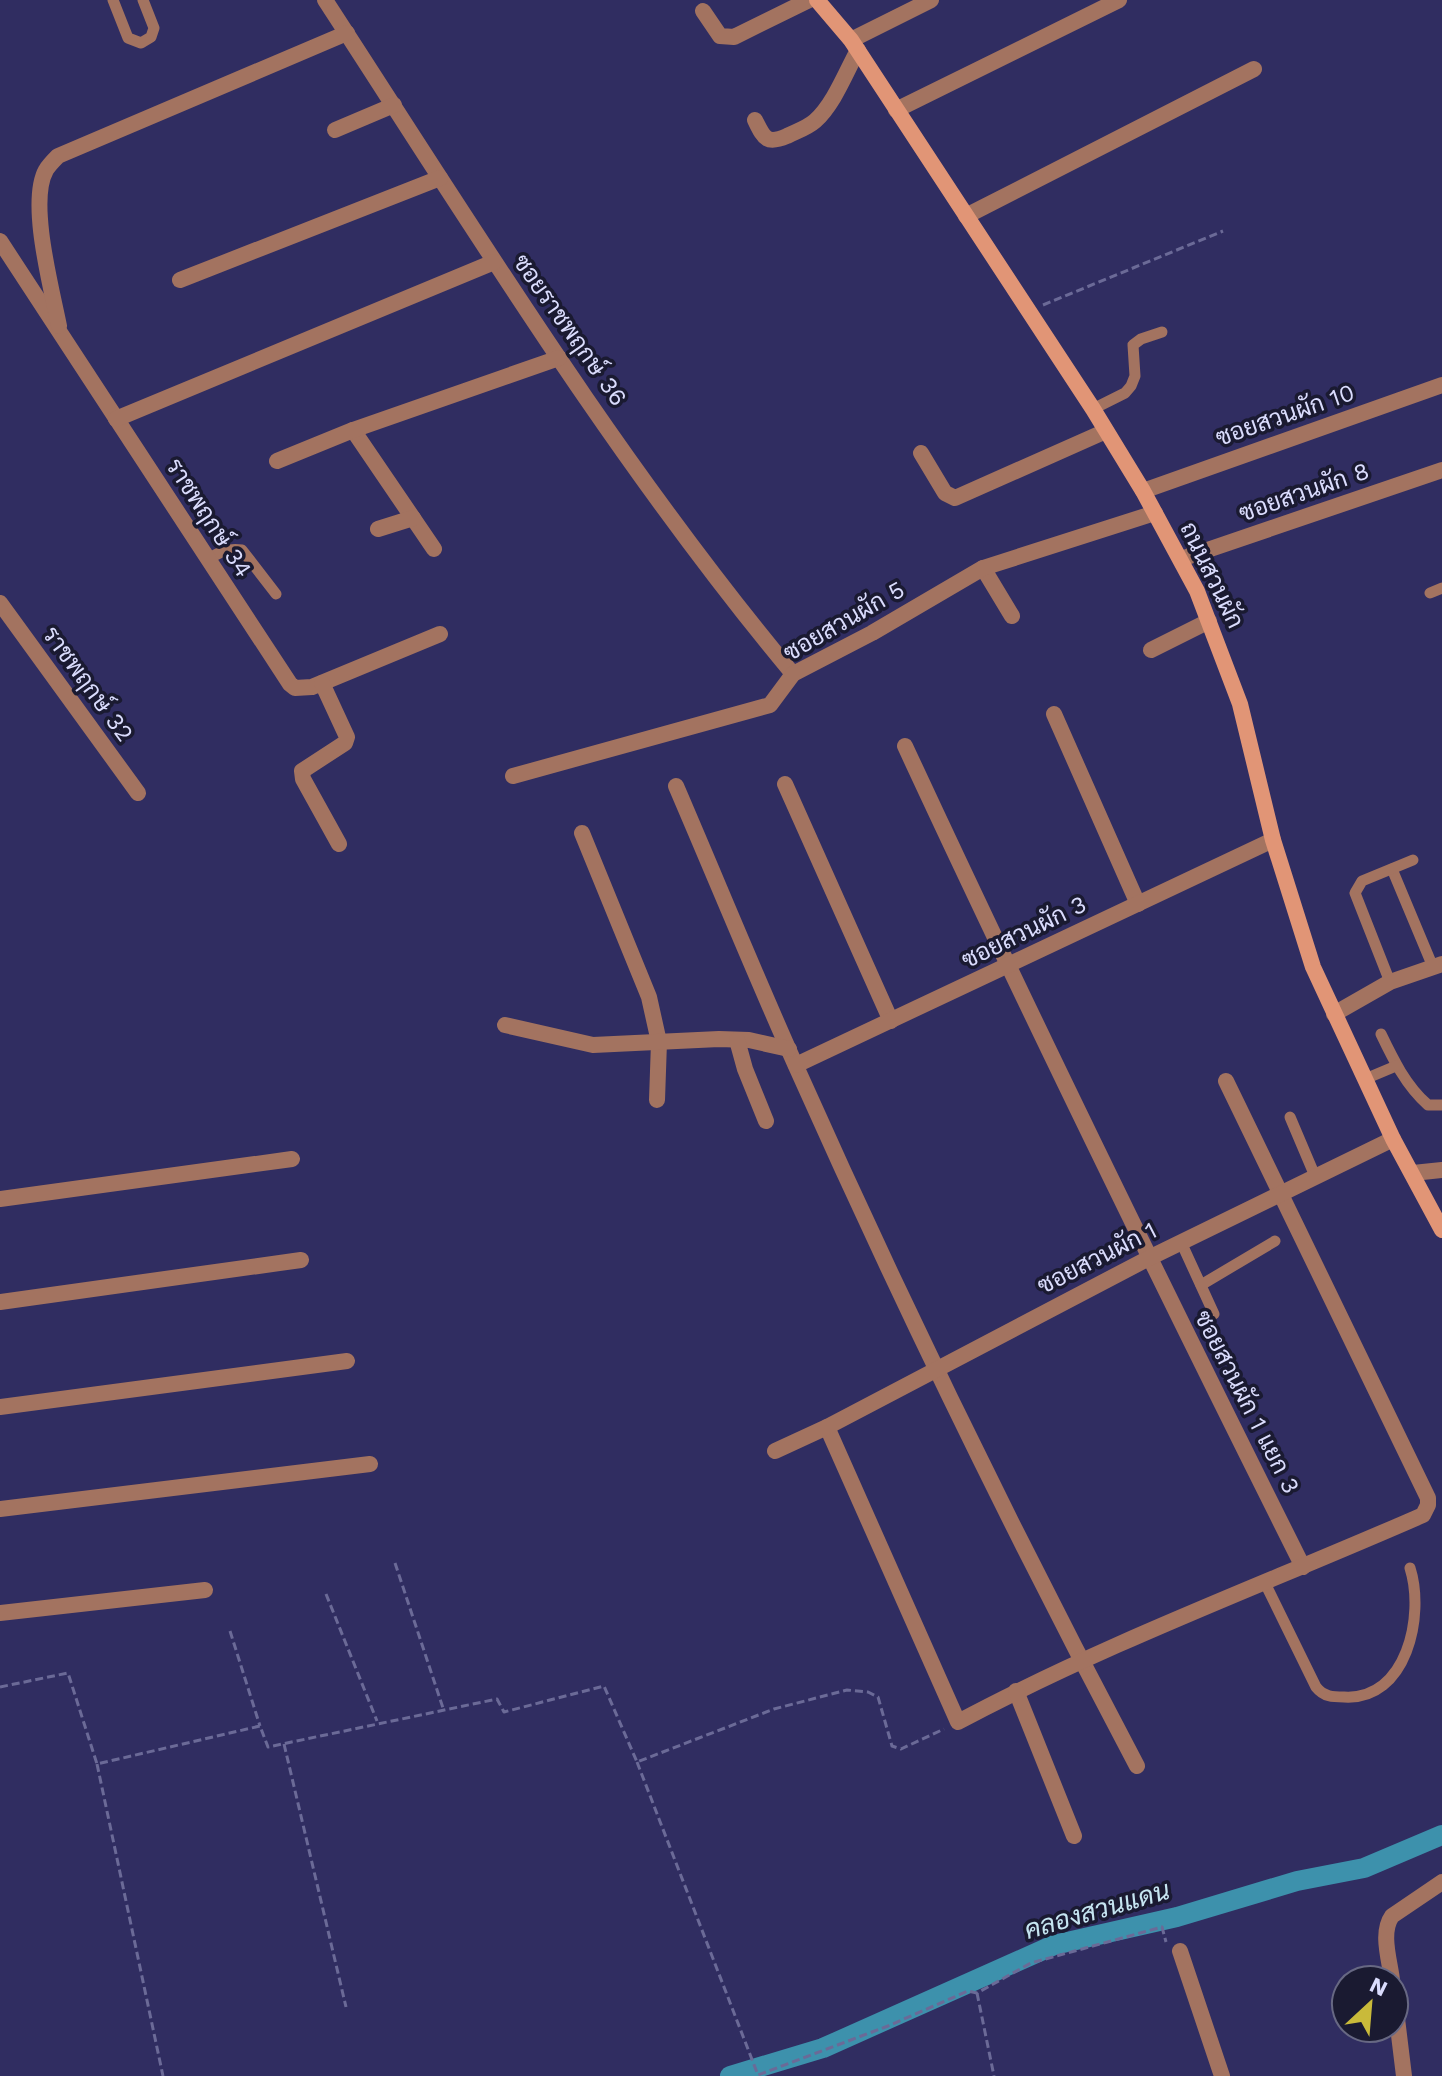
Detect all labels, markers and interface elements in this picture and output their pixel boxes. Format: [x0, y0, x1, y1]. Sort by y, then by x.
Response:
street label: ซอยราชพฤกษ์ 36 [507, 248, 634, 411]
street label: ซอยสวนผัก 10 [1212, 378, 1358, 452]
street label: ราชพฤกษ์ 34 [160, 452, 259, 583]
street label: ซอยสวนผัก 8 [1235, 457, 1373, 527]
street label: ถนนสวนผัก [1174, 517, 1250, 633]
street label: ซอยสวนผัก 5 [779, 575, 909, 667]
street label: ราชพฤกษ์ 32 [37, 620, 141, 747]
street label: ซอยสวนผัก 3 [957, 890, 1091, 974]
street label: ซอยสวนผัก 1 [1033, 1216, 1161, 1300]
street label: ซอยสวนผัก 1 แยก 3 [1189, 1306, 1305, 1498]
water label: คลองสวนแดน [1021, 1875, 1174, 1945]
north arrow [1330, 1964, 1410, 2044]
text: N [1366, 1972, 1391, 2001]

